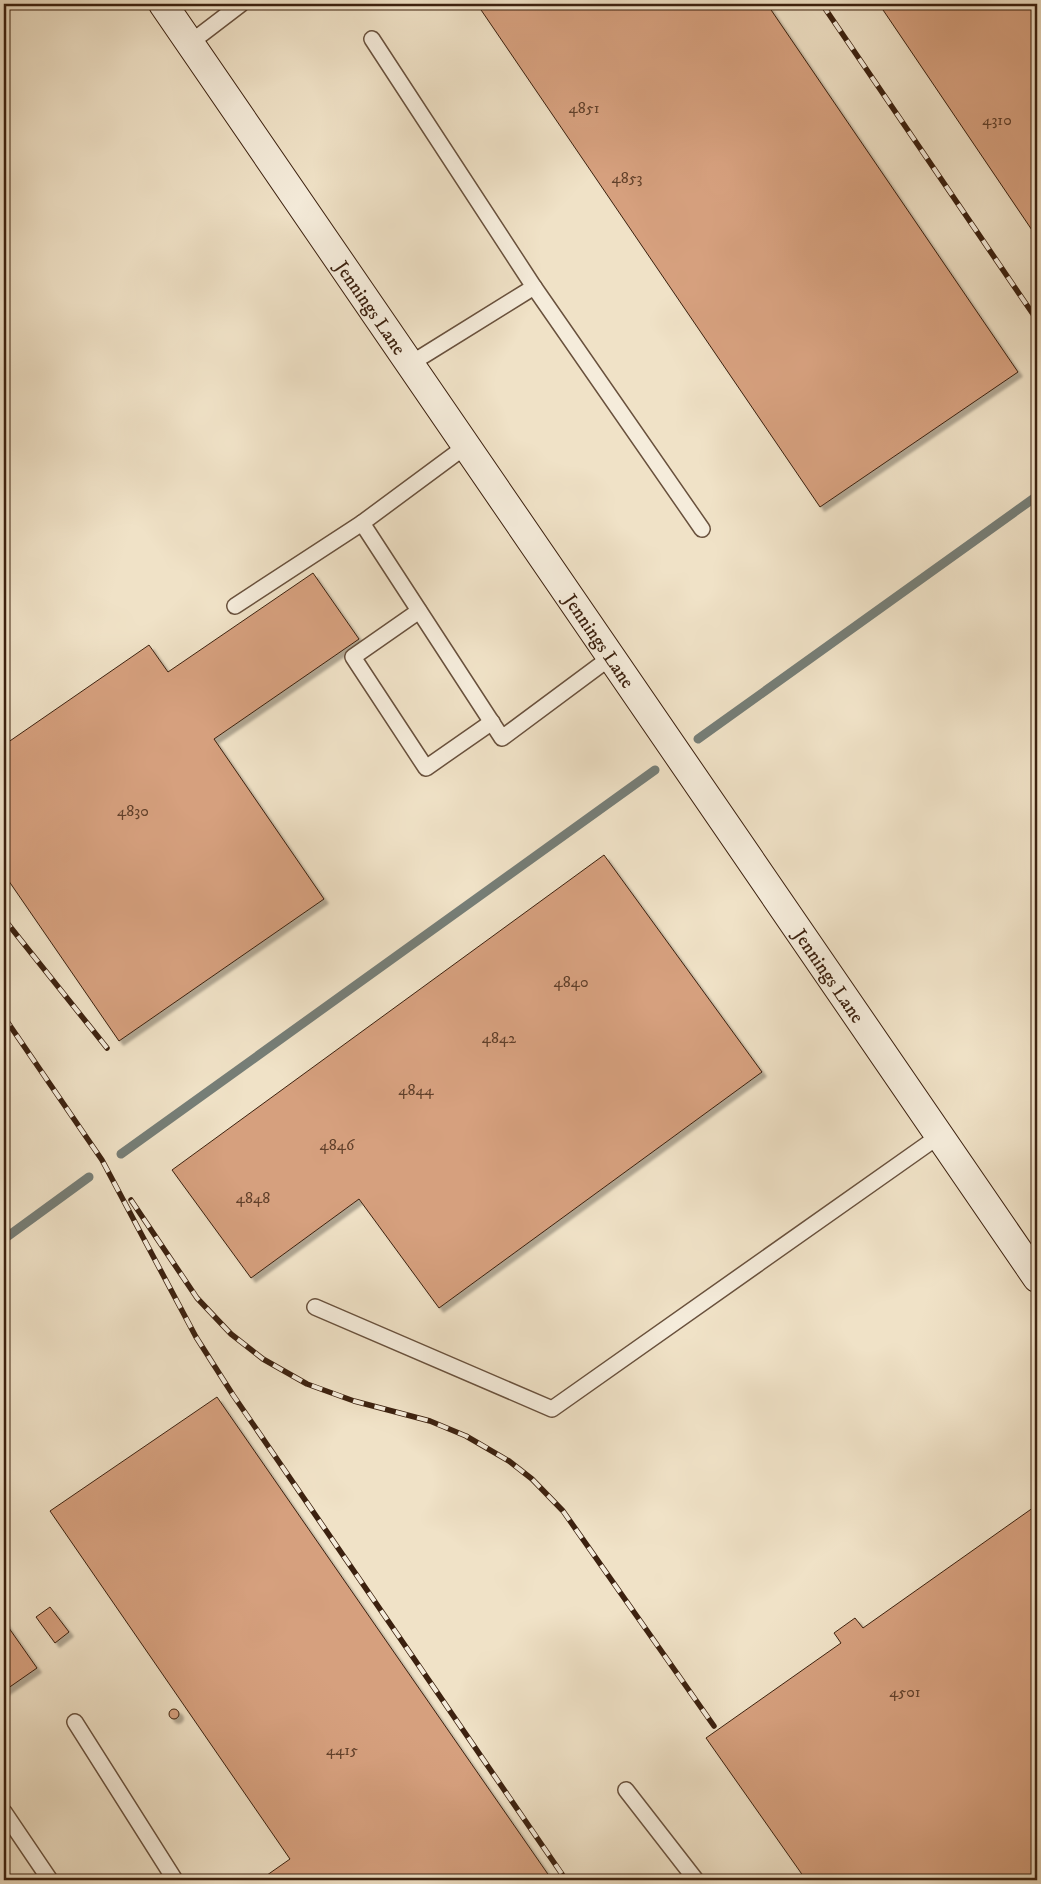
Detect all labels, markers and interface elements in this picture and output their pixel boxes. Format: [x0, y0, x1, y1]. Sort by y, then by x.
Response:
house number: 4851 [568, 98, 600, 118]
house number: 4310 [982, 110, 1012, 130]
house number: 4853 [611, 168, 643, 188]
street label: Jennings Lane [328, 255, 410, 360]
street label: Jennings Lane [557, 588, 639, 693]
house number: 4830 [117, 801, 149, 821]
street label: Jennings Lane [787, 923, 869, 1028]
house number: 4840 [553, 972, 589, 992]
house number: 4842 [482, 1028, 516, 1048]
house number: 4844 [398, 1080, 435, 1100]
house number: 4846 [320, 1135, 355, 1155]
house number: 4848 [236, 1188, 270, 1208]
house number: 4501 [889, 1682, 921, 1702]
house number: 4415 [326, 1740, 358, 1760]

